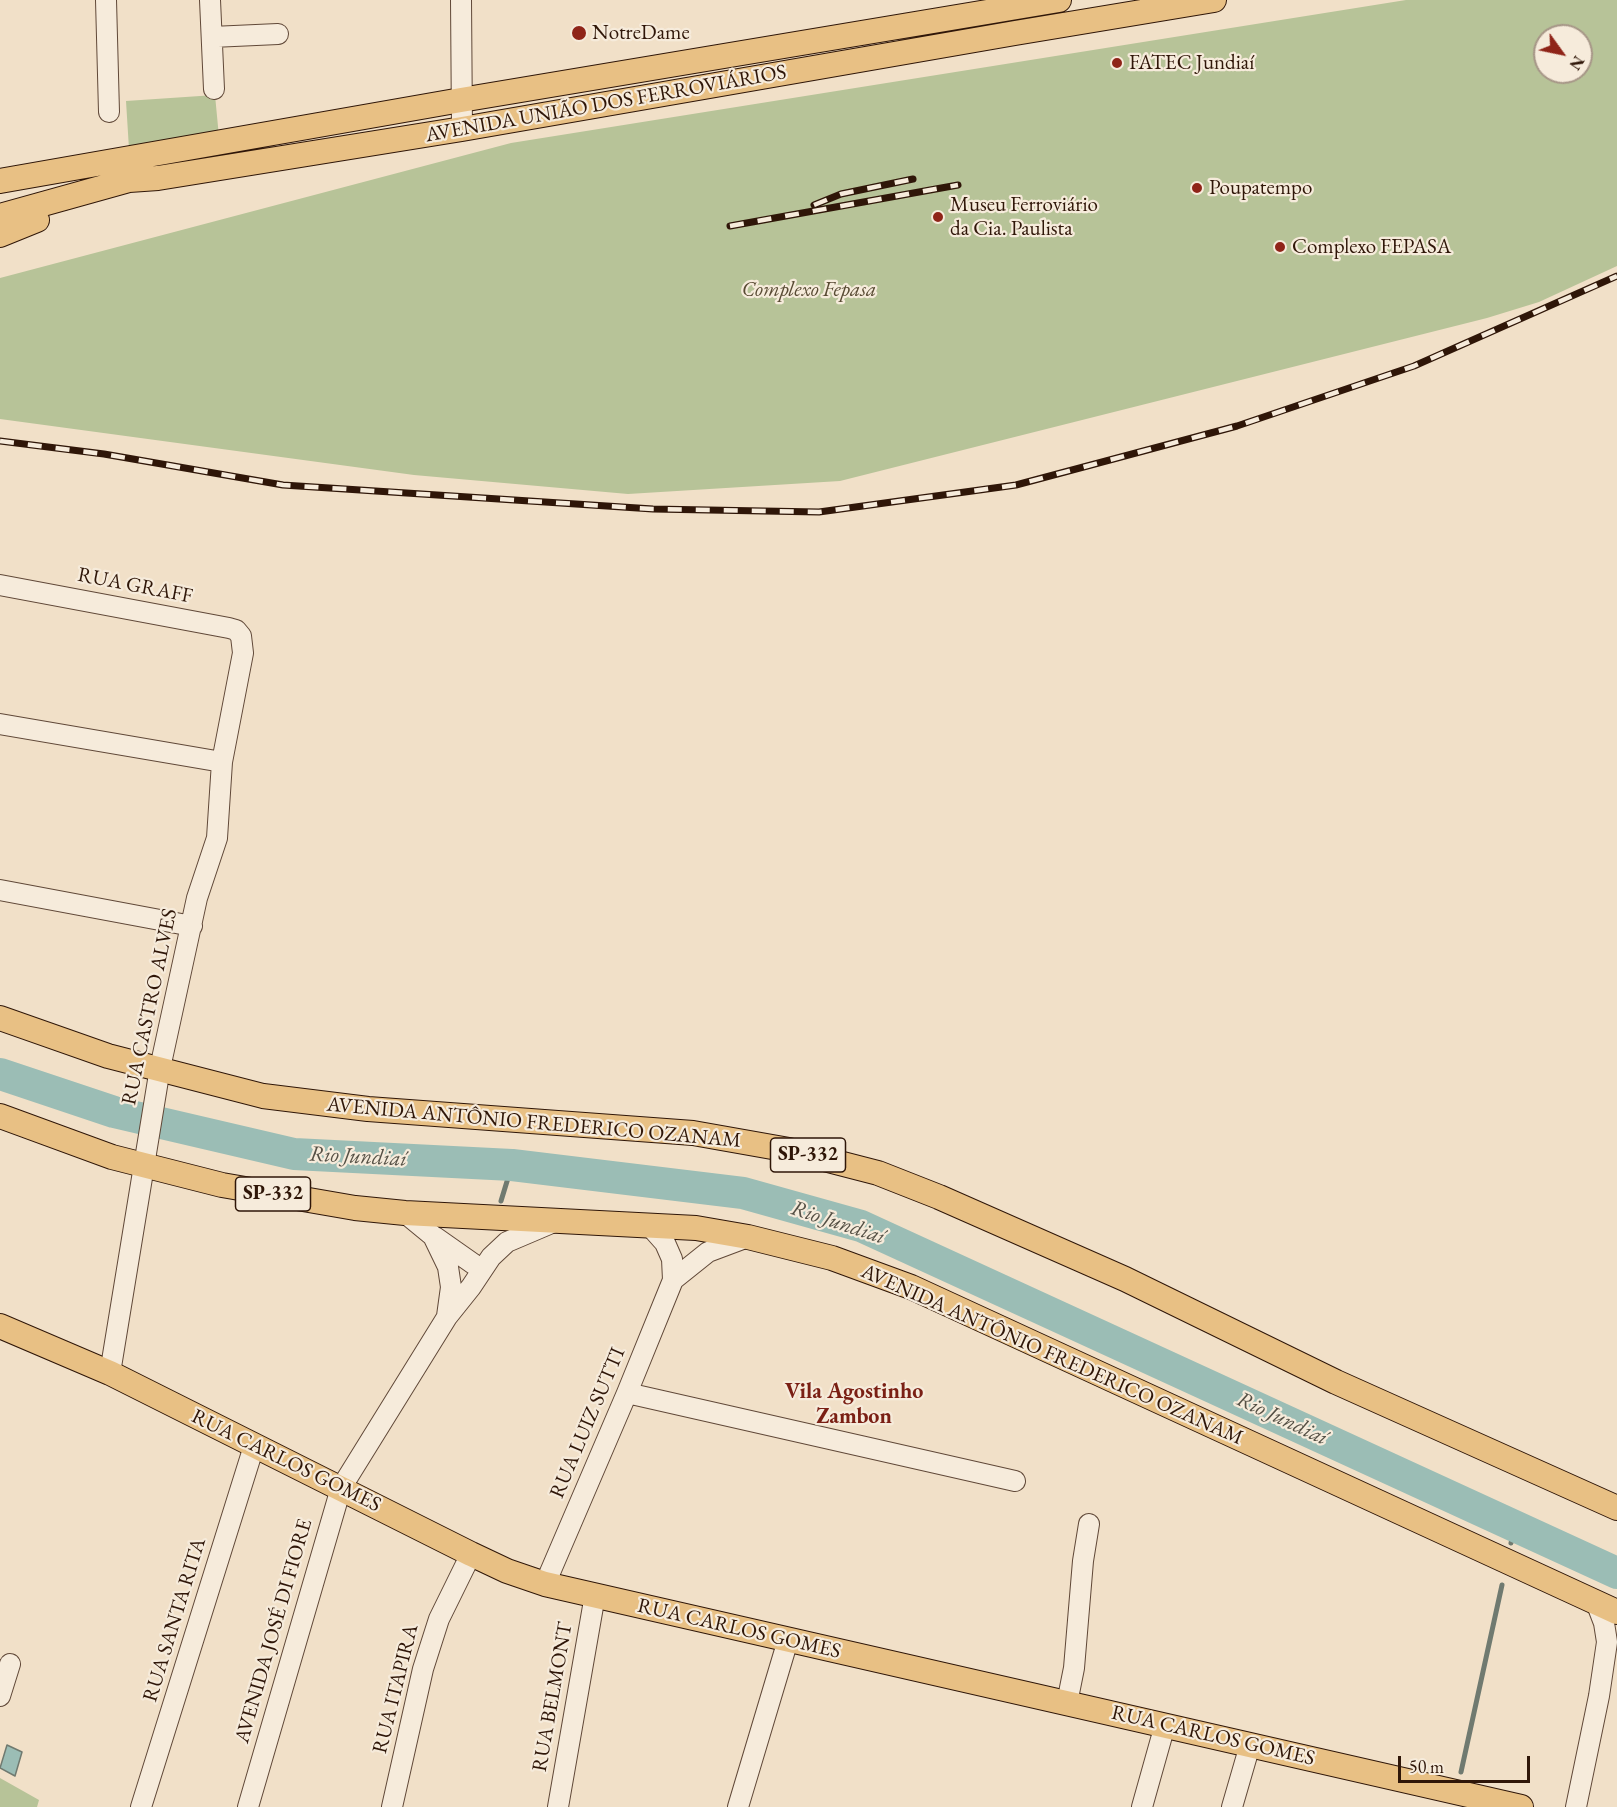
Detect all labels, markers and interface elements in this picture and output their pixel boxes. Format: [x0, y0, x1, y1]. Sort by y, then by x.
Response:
place label: NotreDame [592, 20, 690, 46]
marker: NotreDame [570, 24, 588, 42]
north arrow [1533, 24, 1593, 84]
place label: FATEC Jundiaí [1129, 50, 1254, 76]
text: N [1565, 52, 1589, 74]
marker: FATEC Jundiaí [1110, 56, 1124, 70]
street label: AVENIDA UNIÃO DOS FERROVIÁRIOS [424, 60, 788, 148]
place label: Poupatempo [1209, 175, 1312, 201]
marker: Poupatempo [1190, 181, 1204, 195]
place label: Museu Ferroviário da Cia. Paulista [950, 192, 1098, 242]
marker: Museu Ferroviário da Cia. Paulista [931, 210, 945, 224]
place label: Complexo FEPASA [1292, 234, 1451, 260]
marker: Complexo FEPASA [1273, 240, 1287, 254]
park label: Complexo Fepasa [742, 277, 876, 303]
street label: RUA GRAFF [75, 563, 195, 609]
street label: RUA CASTRO ALVES [117, 906, 183, 1108]
street label: AVENIDA ANTÔNIO FREDERICO OZANAM [326, 1092, 742, 1154]
road number: SP-332 [770, 1138, 846, 1172]
water label: Rio Jundiaí [309, 1141, 407, 1173]
road number: SP-332 [236, 1177, 310, 1211]
water label: Rio Jundiaí [788, 1195, 888, 1251]
street label: AVENIDA ANTÔNIO FREDERICO OZANAM [857, 1259, 1247, 1451]
street label: RUA LUIZ SUTTI [545, 1344, 631, 1502]
district label: Vila Agostinho Zambon [785, 1379, 923, 1430]
water label: Rio Jundiaí [1232, 1386, 1332, 1452]
street label: RUA CARLOS GOMES [187, 1404, 385, 1518]
street label: AVENIDA JOSÉ DI FIORE [230, 1516, 318, 1746]
street label: RUA SANTA RITA [138, 1535, 212, 1705]
street label: RUA CARLOS GOMES [635, 1593, 843, 1665]
street label: RUA BELMONT [527, 1620, 579, 1774]
street label: RUA ITAPIRA [368, 1622, 424, 1756]
street label: RUA CARLOS GOMES [1109, 1700, 1317, 1772]
scale bar [1401, 1744, 1533, 1782]
text: 50 m [1409, 1755, 1444, 1778]

